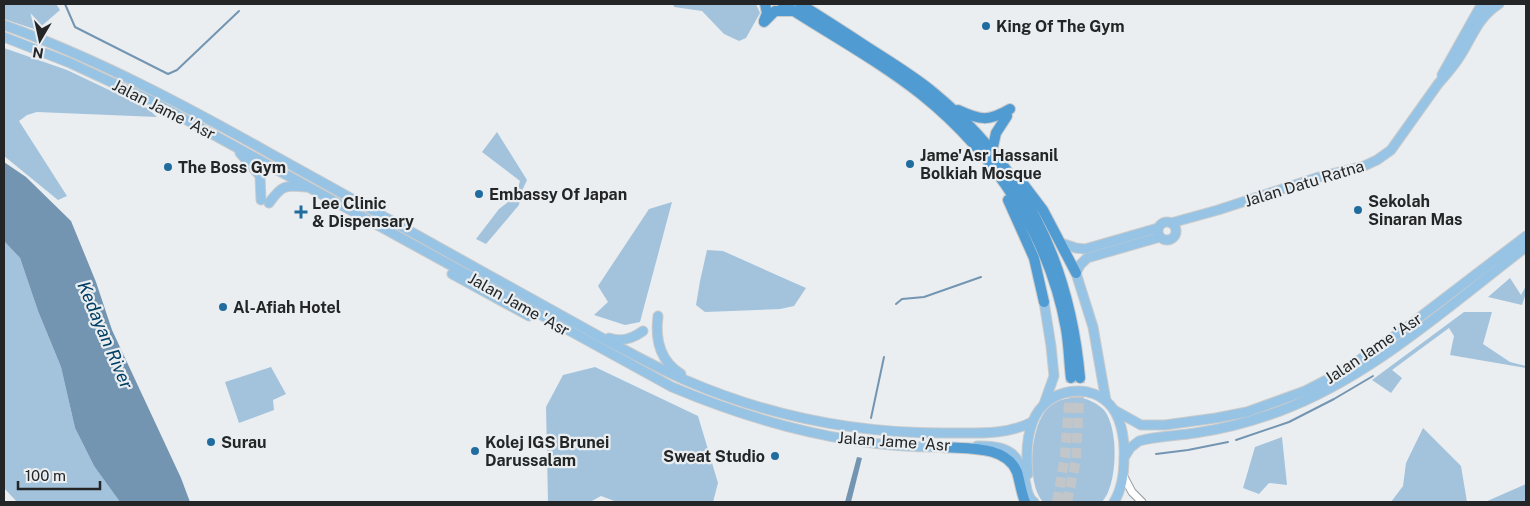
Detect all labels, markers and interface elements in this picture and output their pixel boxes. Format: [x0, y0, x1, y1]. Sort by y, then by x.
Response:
north arrow [15, 15, 65, 65]
place label: King Of The Gym [996, 17, 1125, 36]
marker: King Of The Gym [980, 20, 992, 32]
text: N [31, 44, 45, 62]
street label: Jalan Jame 'Asr [109, 75, 218, 144]
place label: Jame'Asr Hassanil Bolkiah Mosque [920, 146, 1059, 183]
street label: Jalan Datu Ratna [1242, 156, 1366, 211]
place label: The Boss Gym [178, 158, 286, 177]
marker: Jame'Asr Hassanil Bolkiah Mosque [904, 158, 916, 170]
marker: The Boss Gym [162, 161, 174, 173]
place label: Embassy Of Japan [489, 185, 627, 204]
marker: Embassy Of Japan [473, 188, 485, 200]
place label: Sekolah Sinaran Mas [1368, 192, 1463, 229]
place label: Lee Clinic & Dispensary [312, 194, 414, 231]
marker: Sekolah Sinaran Mas [1352, 204, 1364, 216]
marker: Lee Clinic & Dispensary [294, 205, 308, 219]
street label: Jalan Jame 'Asr [465, 269, 573, 340]
water label: Kedayan River [73, 278, 138, 392]
place label: Al-Afiah Hotel [233, 298, 341, 317]
marker: Al-Afiah Hotel [217, 301, 229, 313]
street label: Jalan Jame 'Asr [1321, 309, 1425, 388]
street label: Jalan Jame 'Asr [837, 428, 951, 455]
place label: Surau [221, 433, 267, 452]
place label: Kolej IGS Brunei Darussalam [485, 433, 609, 470]
marker: Surau [205, 436, 217, 448]
marker: Kolej IGS Brunei Darussalam [469, 445, 481, 457]
place label: Sweat Studio [663, 447, 765, 466]
marker: Sweat Studio [769, 450, 781, 462]
scale bar [18, 458, 100, 490]
text: 100 m [25, 467, 66, 484]

